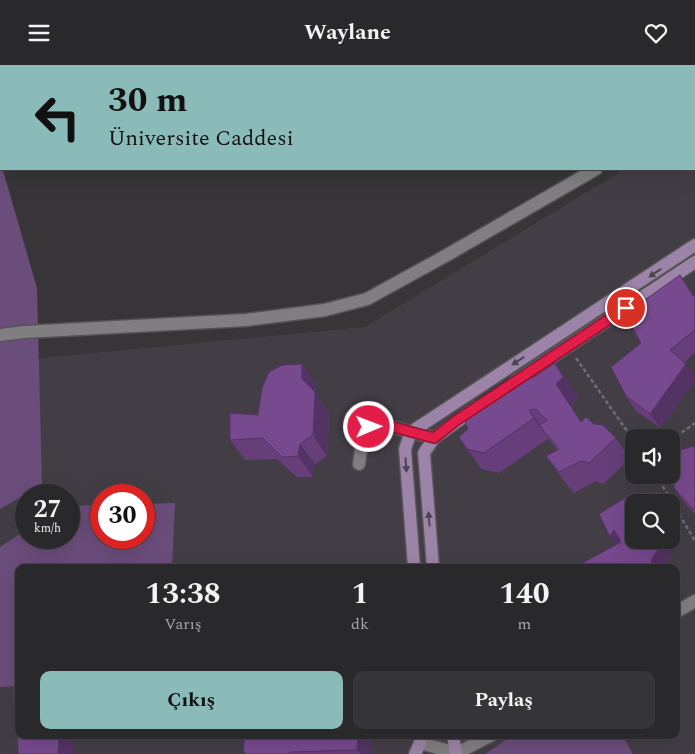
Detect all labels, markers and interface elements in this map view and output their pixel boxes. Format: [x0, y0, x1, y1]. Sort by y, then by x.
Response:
text: Waylane [304, 16, 391, 49]
icon: menu [25, 19, 53, 47]
icon: heart [642, 19, 670, 47]
text: 30 m [108, 74, 188, 127]
icon: left [25, 85, 90, 150]
text: Üniversite Caddesi [108, 122, 294, 155]
one-way arrow [648, 268, 661, 278]
pin [605, 287, 647, 329]
icon: arrive [612, 294, 640, 322]
one-way arrow [511, 356, 525, 366]
position arrow [342, 400, 394, 452]
map controls [625, 429, 680, 549]
button: sound [625, 429, 680, 484]
one-way arrow [403, 457, 411, 473]
speed limit sign: 30 [90, 484, 155, 549]
text: 27 [33, 491, 62, 529]
button: search [625, 494, 680, 549]
one-way arrow [425, 511, 433, 527]
text: km/h [34, 519, 61, 538]
text: 13:38 [145, 571, 221, 617]
text: 1 [352, 571, 368, 617]
text: 140 [499, 571, 550, 617]
text: Varış [164, 612, 202, 636]
text: dk [351, 612, 369, 636]
text: m [518, 612, 531, 636]
button: Çıkış [40, 671, 343, 729]
button: Paylaş [353, 671, 655, 729]

